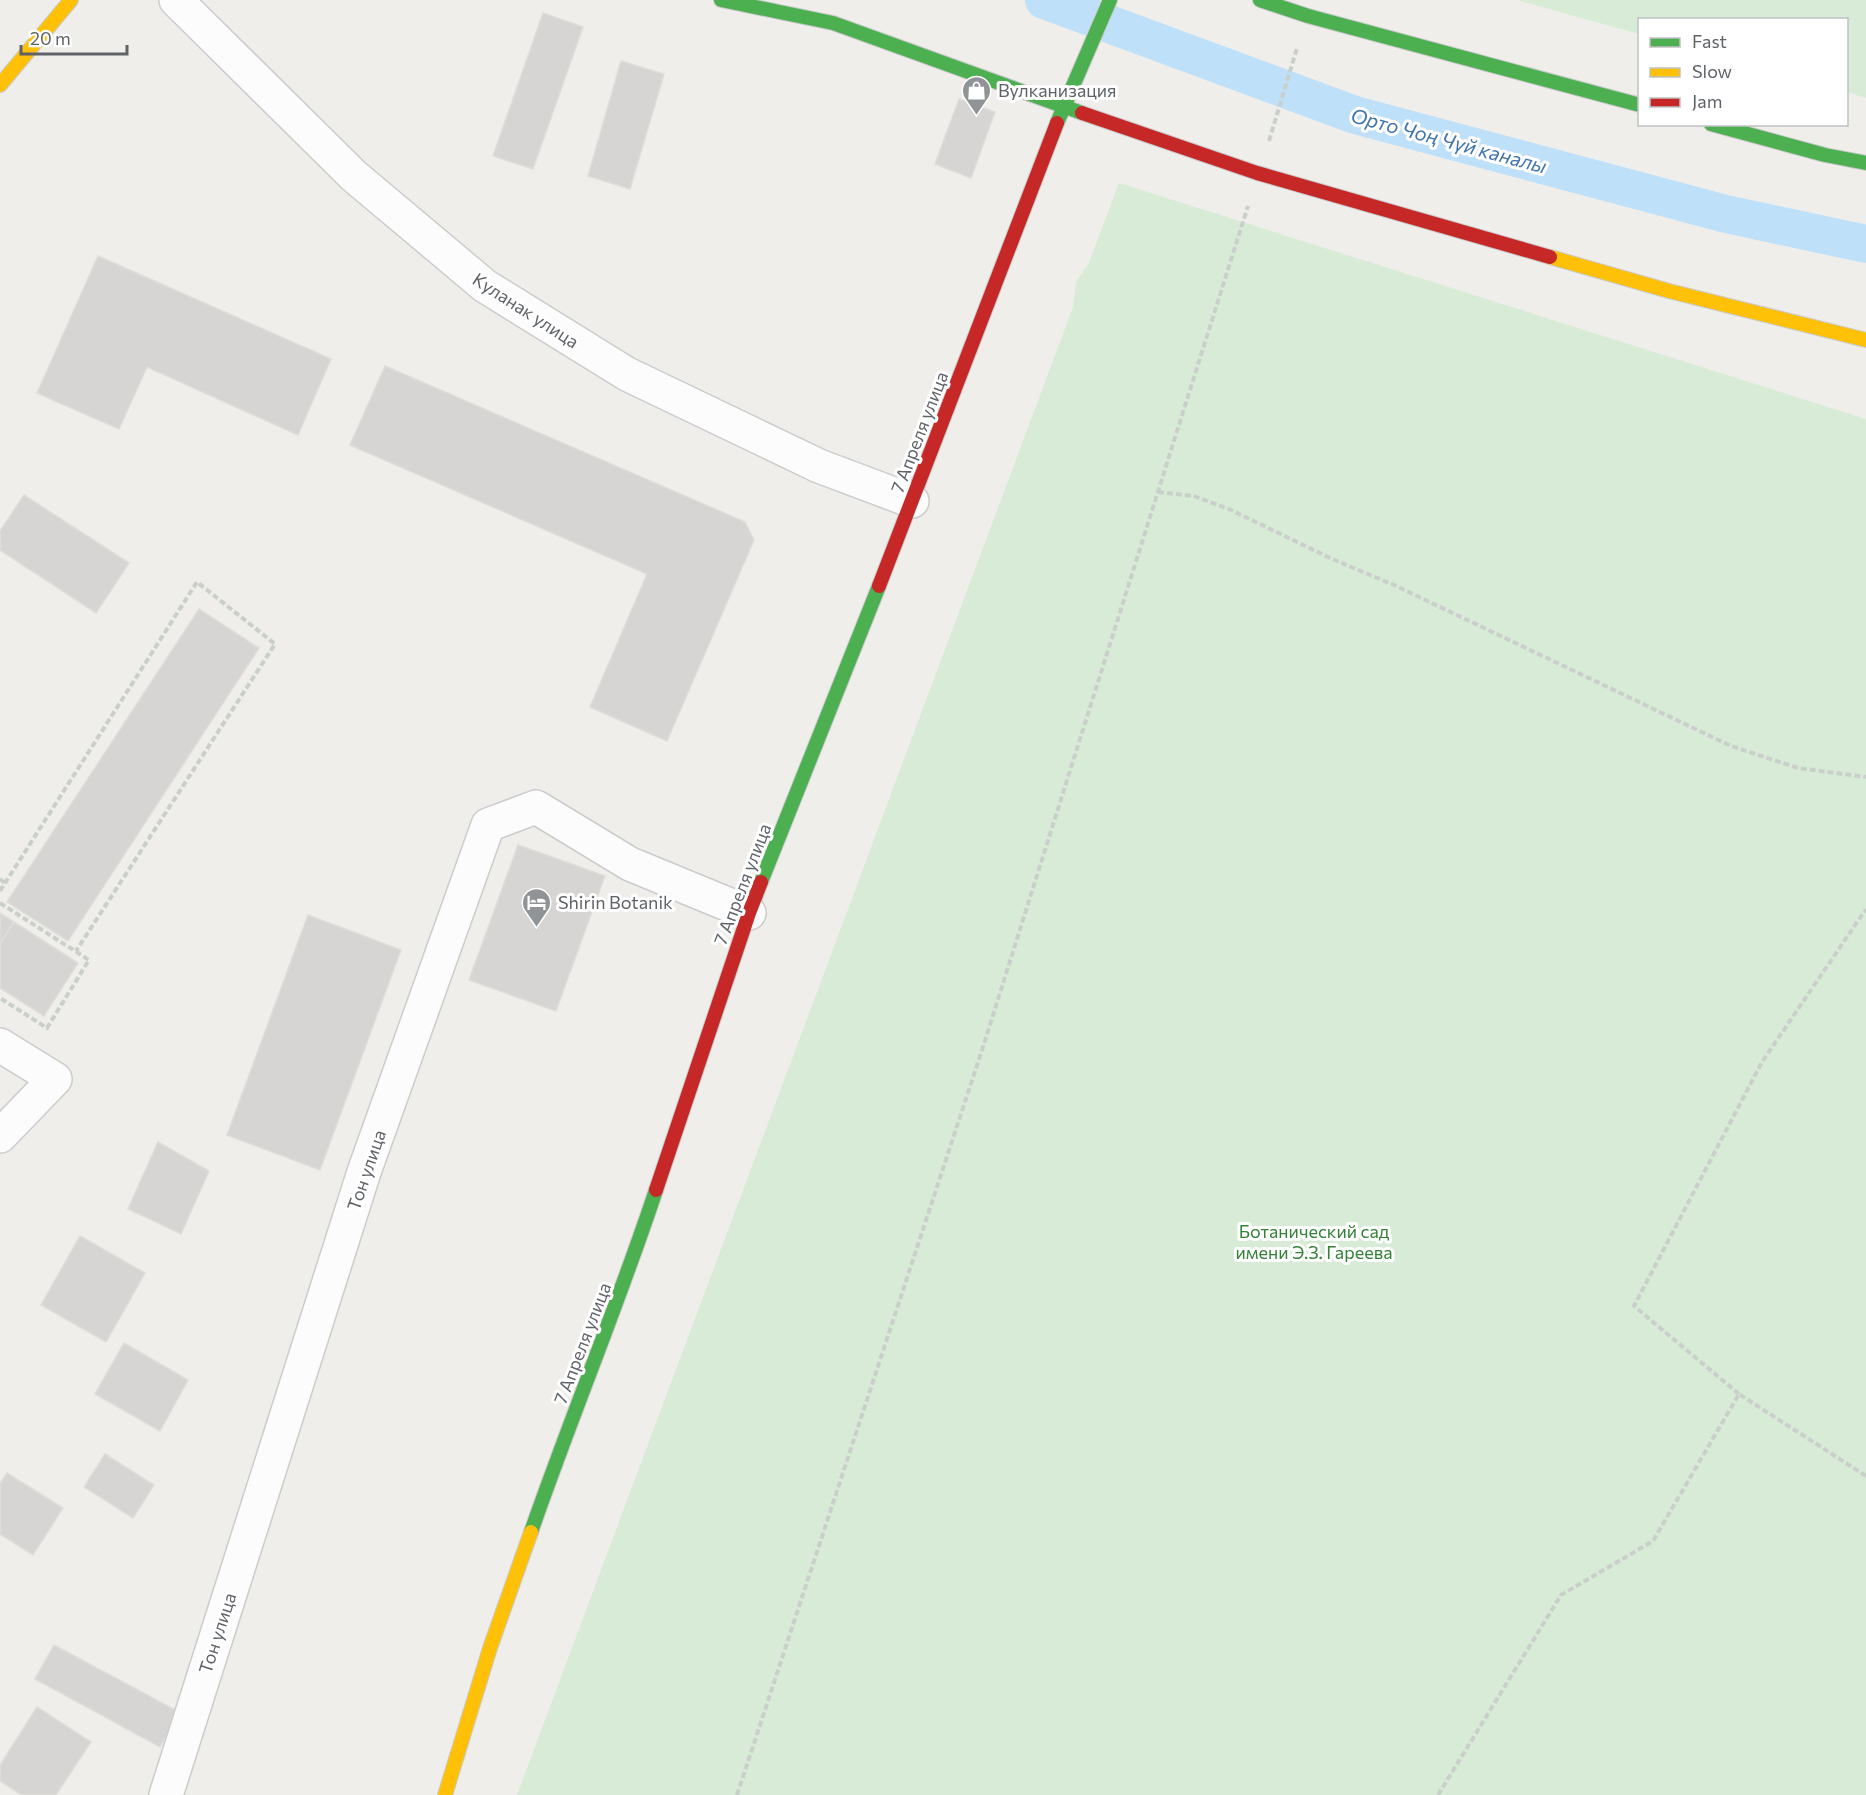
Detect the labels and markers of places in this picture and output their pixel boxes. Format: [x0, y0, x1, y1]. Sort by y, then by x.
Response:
shop icon: Вулканизация [961, 74, 993, 116]
place label: Вулканизация [998, 79, 1116, 101]
hotel icon: Shirin Botanik [521, 886, 553, 928]
place label: Shirin Botanik [558, 891, 673, 913]

